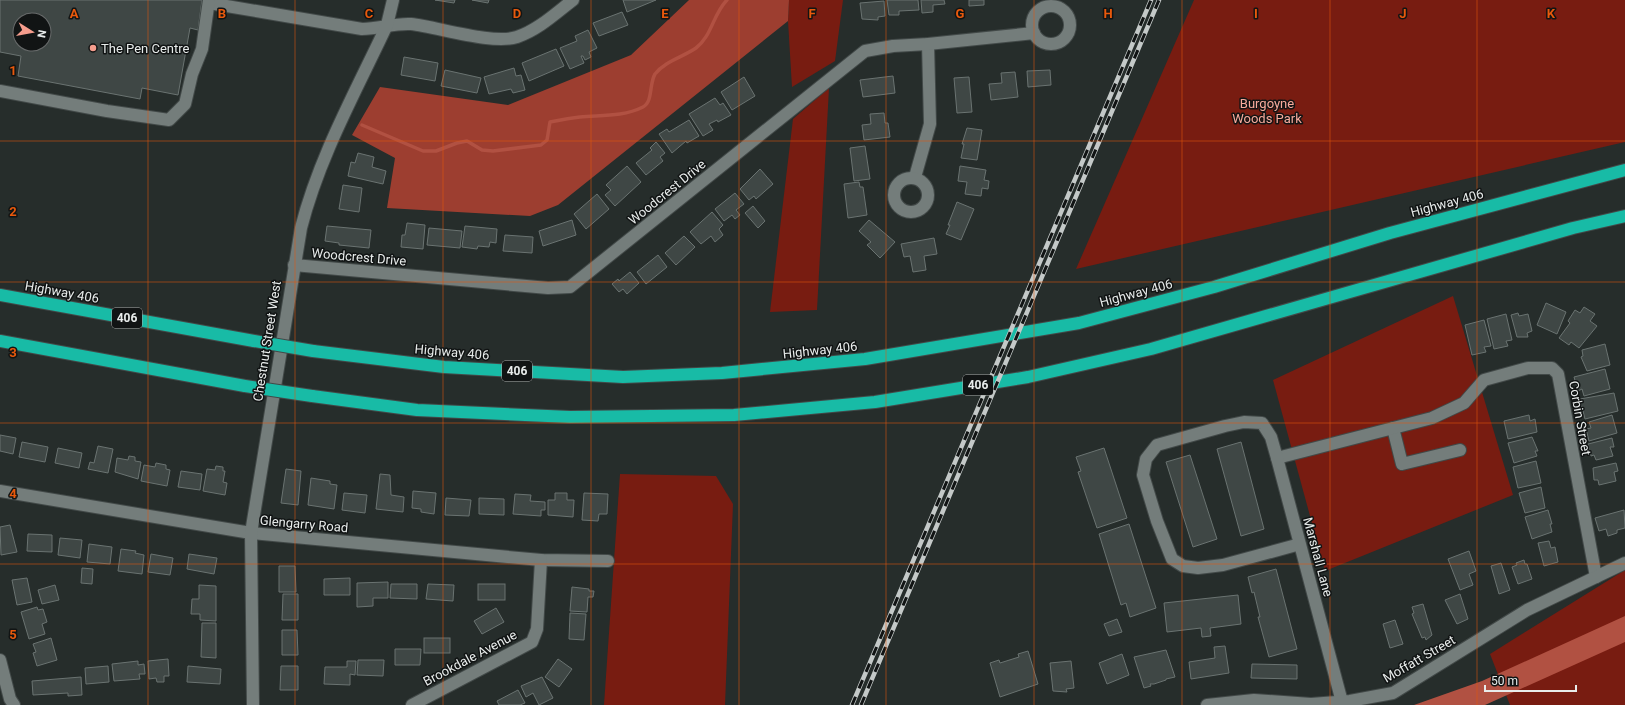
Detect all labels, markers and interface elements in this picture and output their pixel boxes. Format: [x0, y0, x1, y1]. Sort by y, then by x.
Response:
text: A [70, 6, 79, 21]
text: B [218, 6, 226, 21]
text: C [365, 6, 374, 21]
text: D [513, 6, 521, 21]
text: E [661, 6, 669, 21]
text: F [808, 6, 816, 21]
text: G [956, 6, 965, 21]
text: H [1103, 6, 1113, 21]
text: I [1254, 6, 1258, 21]
text: J [1399, 6, 1407, 21]
text: K [1547, 6, 1556, 21]
north arrow [12, 12, 52, 52]
text: N [34, 29, 48, 39]
place label: The Pen Centre [101, 41, 190, 56]
marker: The Pen Centre [88, 43, 98, 53]
text: 1 [9, 63, 17, 78]
park label: Burgoyne Woods Park [1232, 96, 1302, 126]
street label: Woodcrest Drive [625, 156, 709, 228]
street label: Highway 406 [1409, 186, 1485, 220]
text: 2 [9, 204, 17, 219]
street label: Woodcrest Drive [311, 245, 407, 269]
street label: Highway 406 [1098, 276, 1174, 310]
street label: Highway 406 [24, 278, 100, 306]
street label: Chestnut Street West [250, 280, 284, 402]
road number: 406 [112, 308, 142, 328]
street label: Highway 406 [782, 339, 858, 361]
street label: Highway 406 [414, 341, 490, 363]
text: 3 [9, 345, 17, 360]
road number: 406 [502, 361, 532, 381]
road number: 406 [963, 375, 993, 395]
street label: Corbin Street [1566, 380, 1594, 456]
text: 4 [9, 486, 17, 501]
street label: Glengarry Road [259, 513, 349, 535]
street label: Marshall Lane [1300, 516, 1336, 598]
text: 5 [9, 627, 17, 642]
street label: Brookdale Avenue [421, 627, 519, 689]
street label: Moffatt Street [1380, 632, 1458, 686]
scale bar [1485, 667, 1576, 693]
text: 50 m [1491, 674, 1518, 688]

